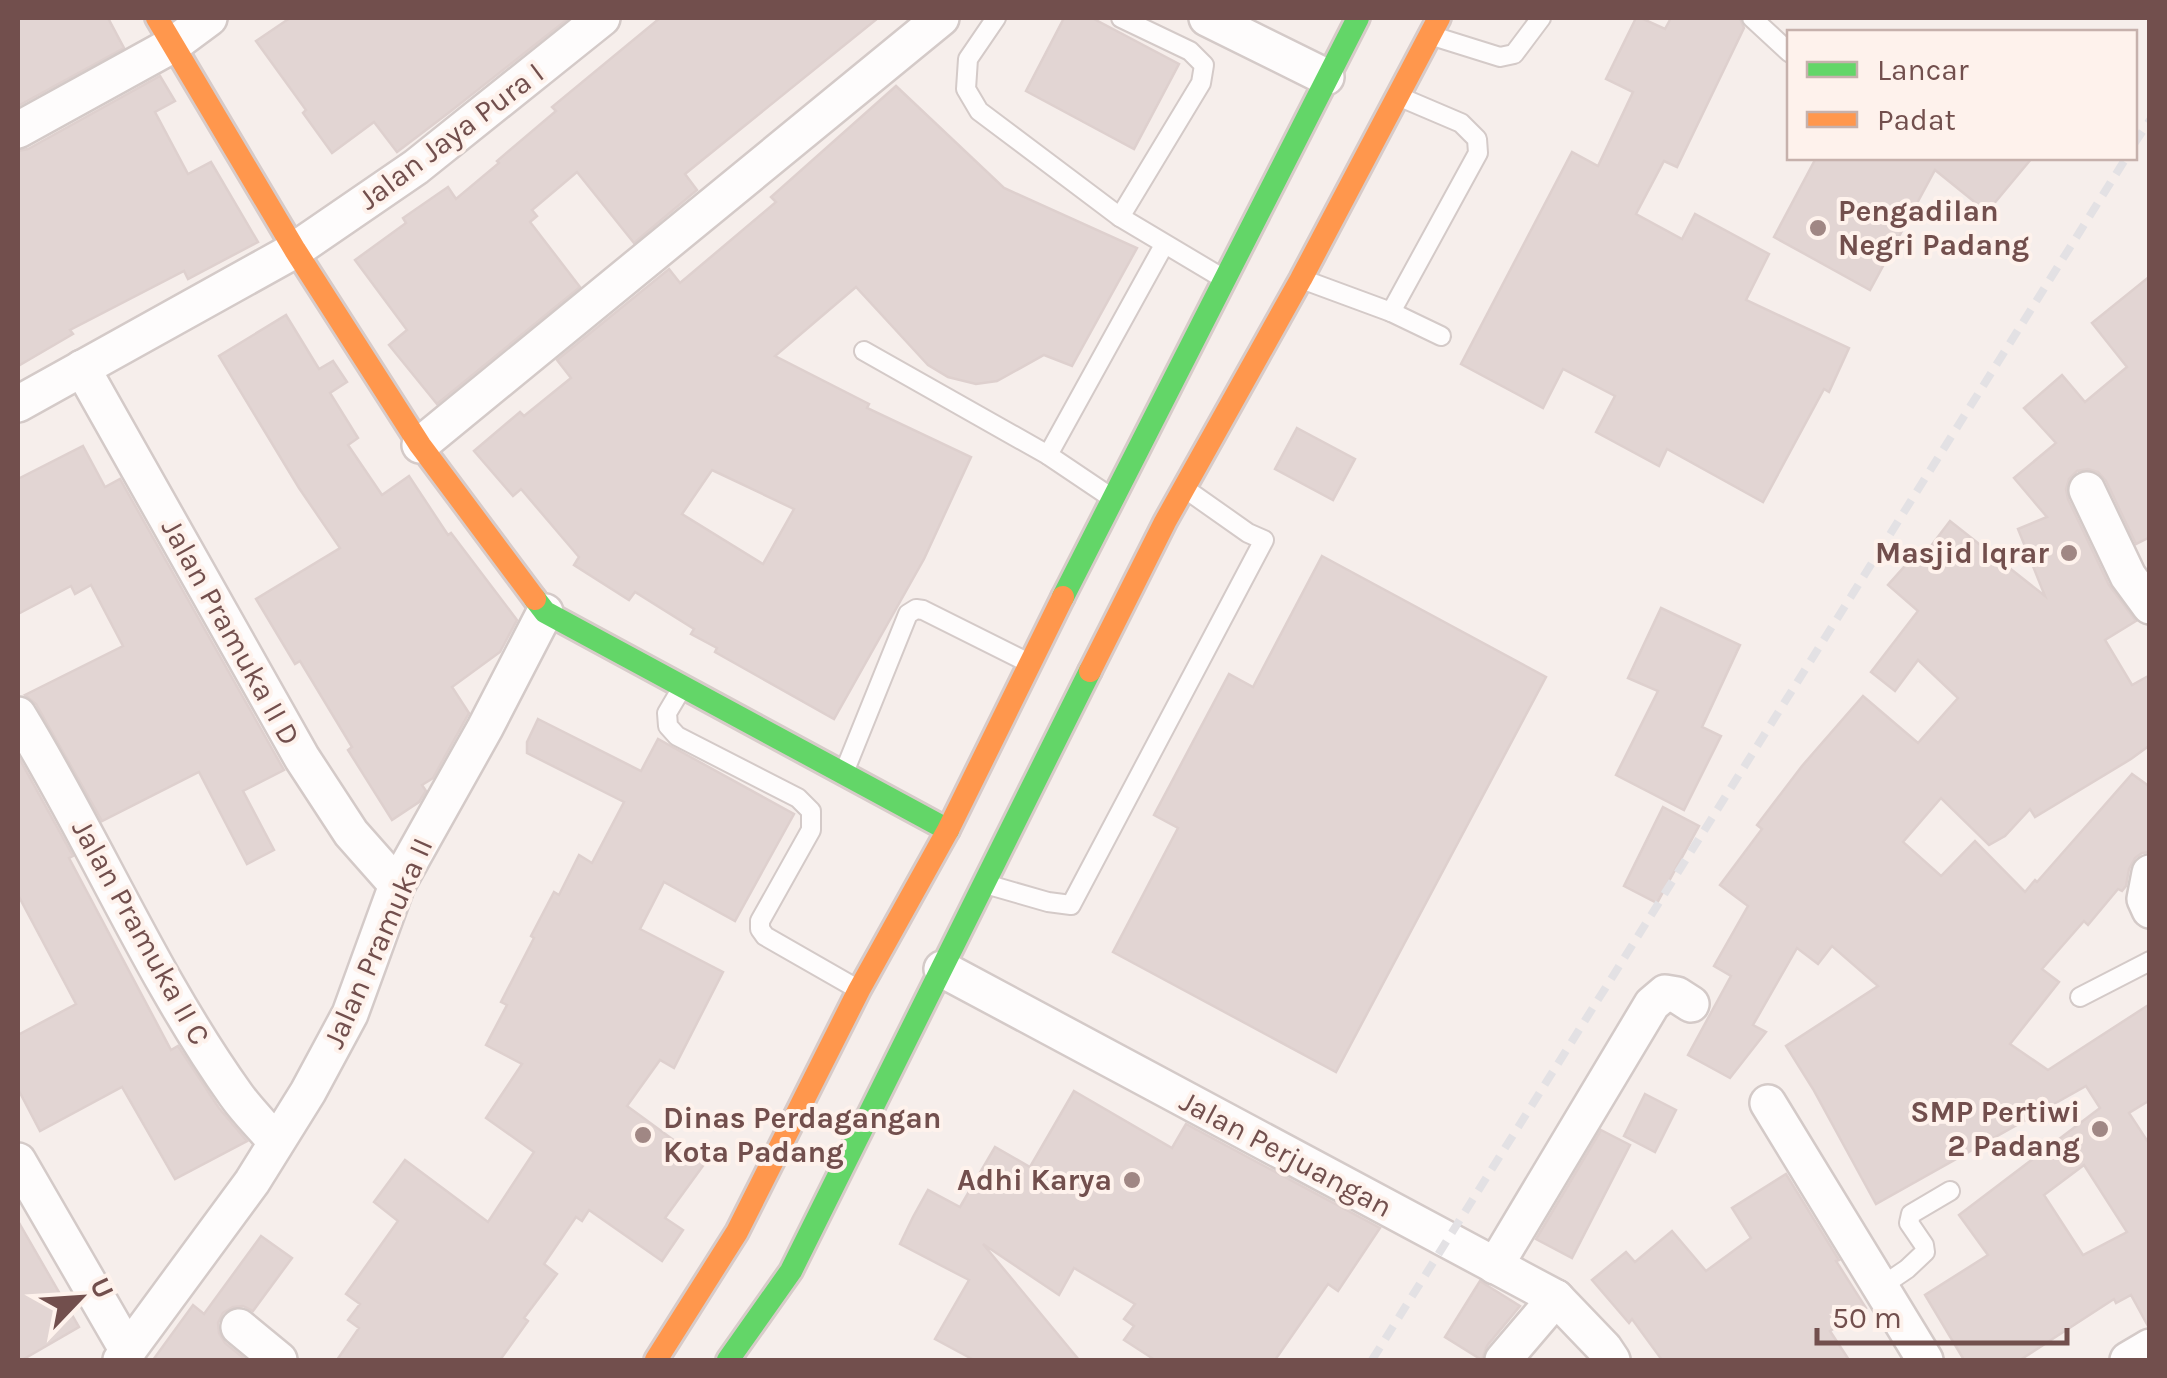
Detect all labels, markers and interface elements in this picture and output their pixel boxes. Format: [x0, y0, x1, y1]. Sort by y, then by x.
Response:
legend [1787, 30, 2137, 160]
text: Lancar [1877, 52, 1969, 88]
street label: Jalan Jaya Pura I [351, 55, 551, 217]
text: Padat [1877, 102, 1956, 138]
place label: Pengadilan Negri Padang [1838, 193, 2029, 263]
marker: Pengadilan Negri Padang [1807, 217, 1829, 239]
street label: Jalan Pramuka II D [154, 513, 308, 751]
place label: Masjid Iqrar [1875, 535, 2049, 571]
marker: Masjid Iqrar [2058, 542, 2080, 564]
street label: Jalan Pramuka II C [64, 813, 218, 1051]
street label: Jalan Pramuka II [316, 832, 440, 1054]
street label: Jalan Perjuangan [1174, 1083, 1398, 1225]
place label: SMP Pertiwi 2 Padang [1910, 1094, 2080, 1164]
place label: Dinas Perdagangan Kota Padang [663, 1100, 942, 1170]
marker: SMP Pertiwi 2 Padang [2089, 1118, 2111, 1140]
marker: Dinas Perdagangan Kota Padang [632, 1124, 654, 1146]
place label: Adhi Karya [957, 1162, 1112, 1198]
marker: Adhi Karya [1121, 1169, 1143, 1191]
north arrow [30, 1248, 130, 1348]
text: U [83, 1272, 121, 1303]
scale bar [1817, 1283, 2067, 1345]
text: 50 m [1832, 1300, 1902, 1336]

